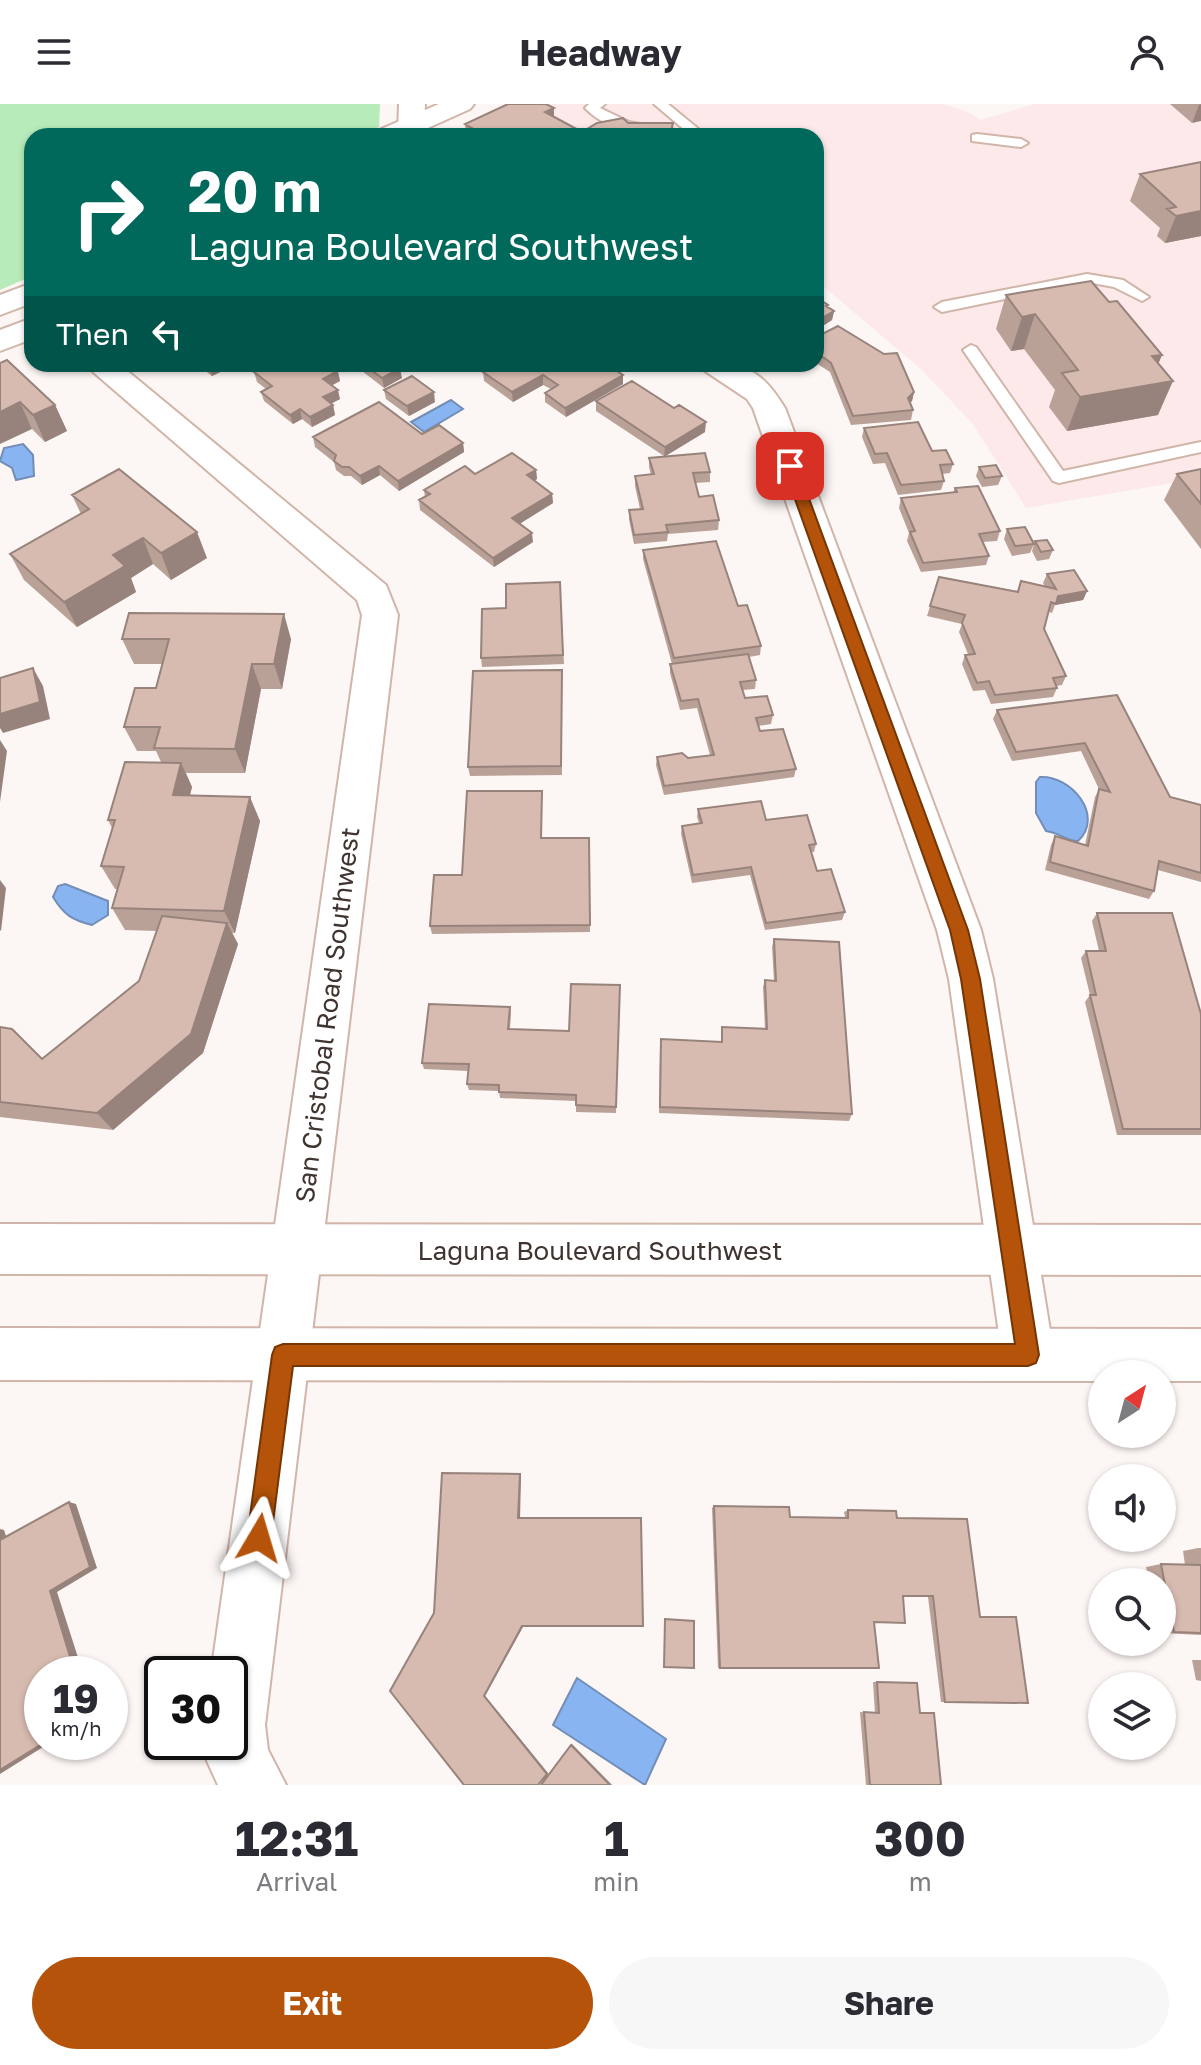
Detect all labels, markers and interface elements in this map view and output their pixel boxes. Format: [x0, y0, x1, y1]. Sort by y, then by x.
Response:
icon: menu [32, 30, 76, 74]
icon: person [1125, 30, 1169, 74]
text: Headway [519, 31, 682, 74]
text: 20 m [188, 157, 322, 224]
icon: right [56, 160, 160, 264]
text: Laguna Boulevard Southwest [188, 225, 693, 268]
icon: left [145, 312, 189, 356]
text: Then [56, 316, 129, 352]
pin [756, 432, 824, 500]
icon: arrive [768, 444, 812, 488]
street label: San Cristobal Road Southwest [289, 825, 365, 1205]
street label: Laguna Boulevard Southwest [417, 1235, 783, 1266]
north arrow [1088, 1360, 1176, 1448]
map controls [1088, 1360, 1176, 1760]
button: sound [1088, 1464, 1176, 1552]
position arrow [217, 1496, 301, 1580]
button: search [1088, 1568, 1176, 1656]
speed limit sign: 30 [144, 1656, 248, 1760]
button: layers [1088, 1672, 1176, 1760]
text: 19 [53, 1674, 99, 1722]
text: km/h [51, 1716, 101, 1740]
text: 12:31 [235, 1809, 358, 1867]
text: 1 [604, 1809, 629, 1867]
text: 300 [874, 1809, 966, 1867]
text: Arrival [256, 1866, 337, 1897]
text: min [593, 1866, 639, 1897]
text: m [909, 1866, 932, 1897]
button: Exit [32, 1957, 593, 2049]
button: Share [609, 1957, 1169, 2049]

